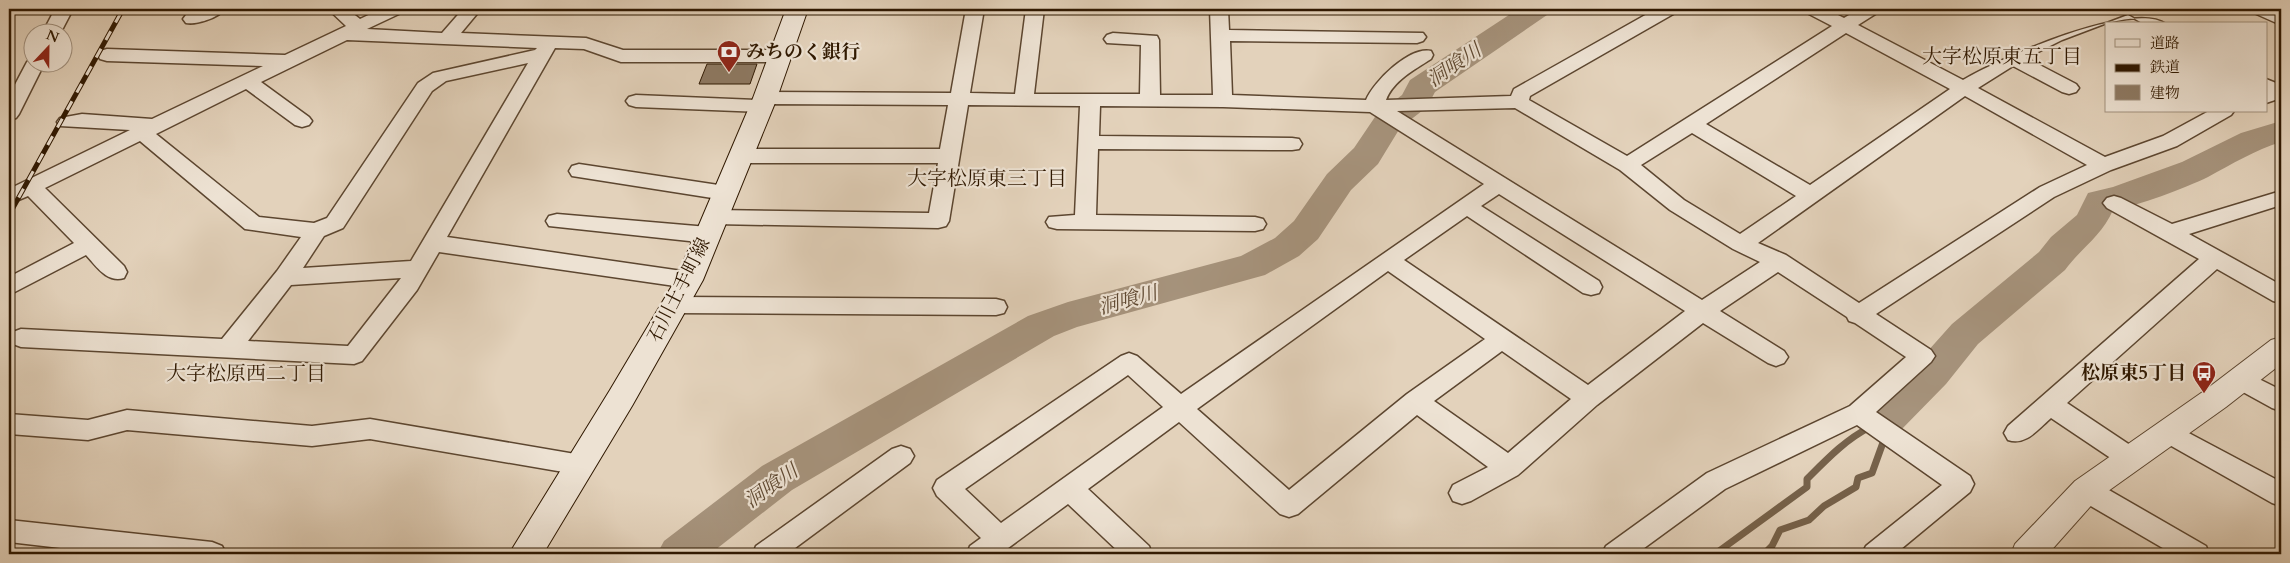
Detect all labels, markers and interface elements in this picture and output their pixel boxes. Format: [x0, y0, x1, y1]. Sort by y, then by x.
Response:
north arrow [22, 22, 72, 72]
legend [2105, 22, 2268, 112]
text: N [43, 25, 62, 47]
text: 道路 [2150, 33, 2180, 53]
water label: 洞喰川 [1422, 36, 1488, 93]
bank icon: みちのく銀行 [716, 39, 742, 73]
place label: みちのく銀行 [746, 39, 860, 65]
district label: 大字松原東五丁目 [1922, 43, 2082, 70]
text: 鉄道 [2150, 57, 2180, 77]
text: 建物 [2150, 83, 2180, 103]
district label: 大字松原東三丁目 [907, 165, 1067, 192]
street label: 石川土手町線 [642, 233, 716, 347]
water label: 洞喰川 [1096, 279, 1162, 321]
district label: 大字松原西二丁目 [166, 360, 326, 387]
place label: 松原東5丁目 [2081, 360, 2186, 386]
bus stop icon: 松原東5丁目 [2191, 360, 2217, 394]
water label: 洞喰川 [739, 457, 805, 514]

